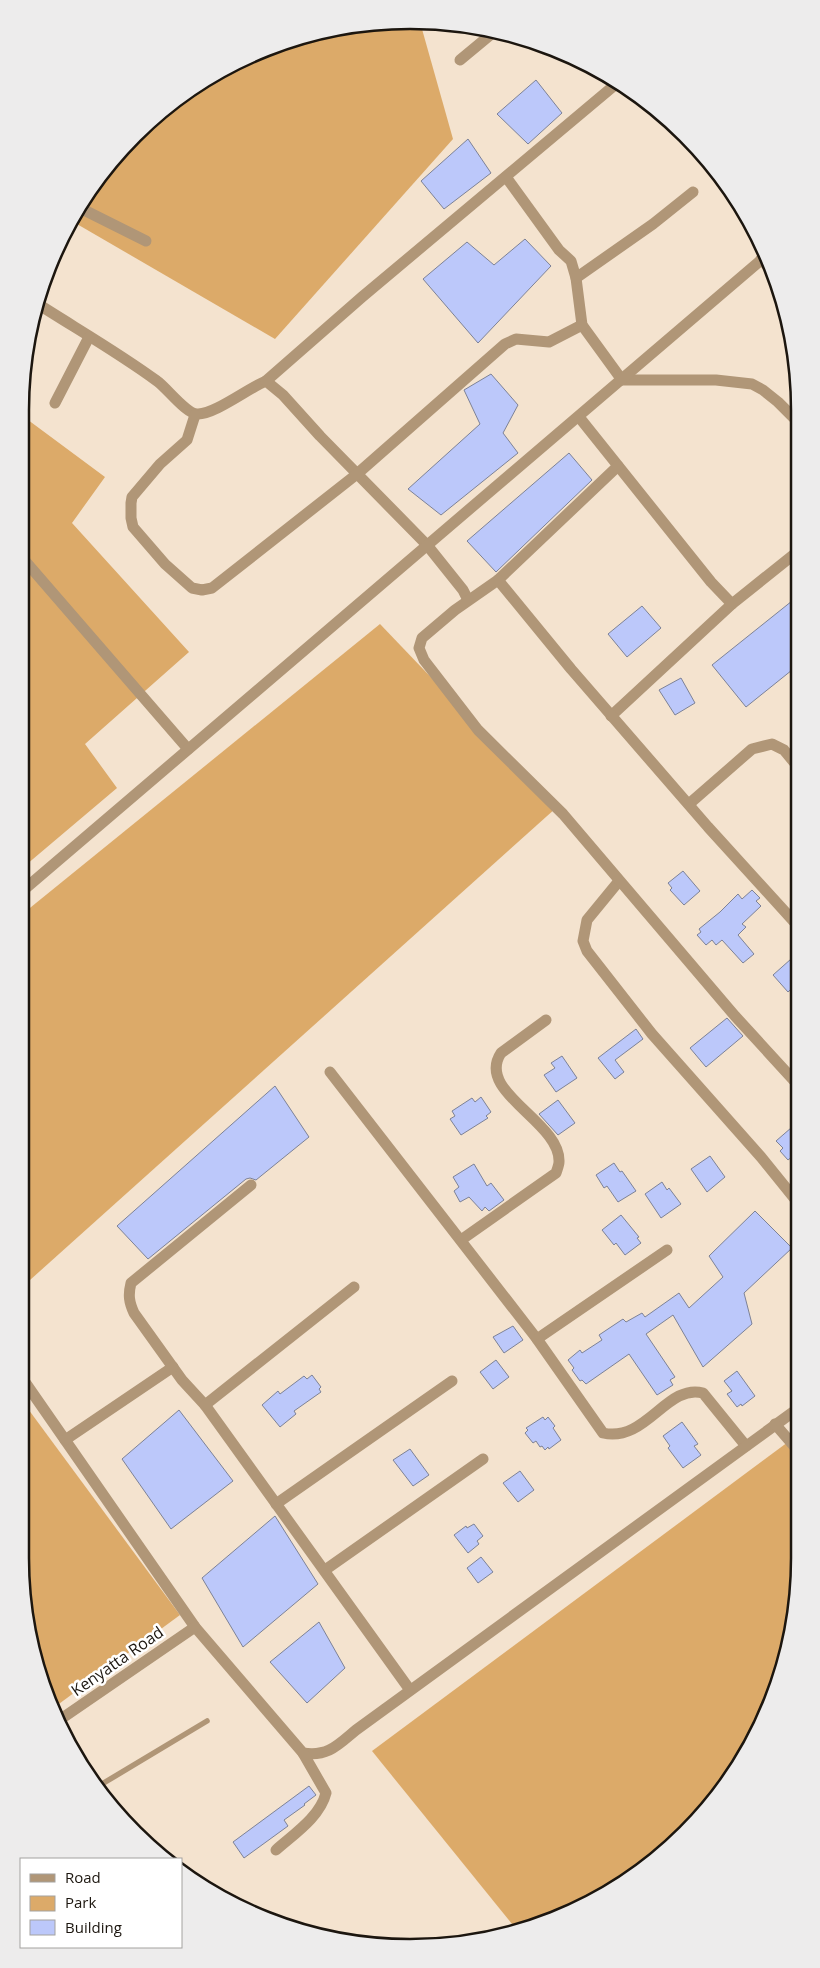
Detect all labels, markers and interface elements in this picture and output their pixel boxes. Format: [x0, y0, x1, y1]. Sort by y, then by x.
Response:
street label: Kenyatta Road [66, 1621, 168, 1701]
legend [20, 1858, 182, 1948]
text: Road [65, 1867, 101, 1887]
text: Park [65, 1892, 96, 1912]
text: Building [65, 1917, 122, 1937]

